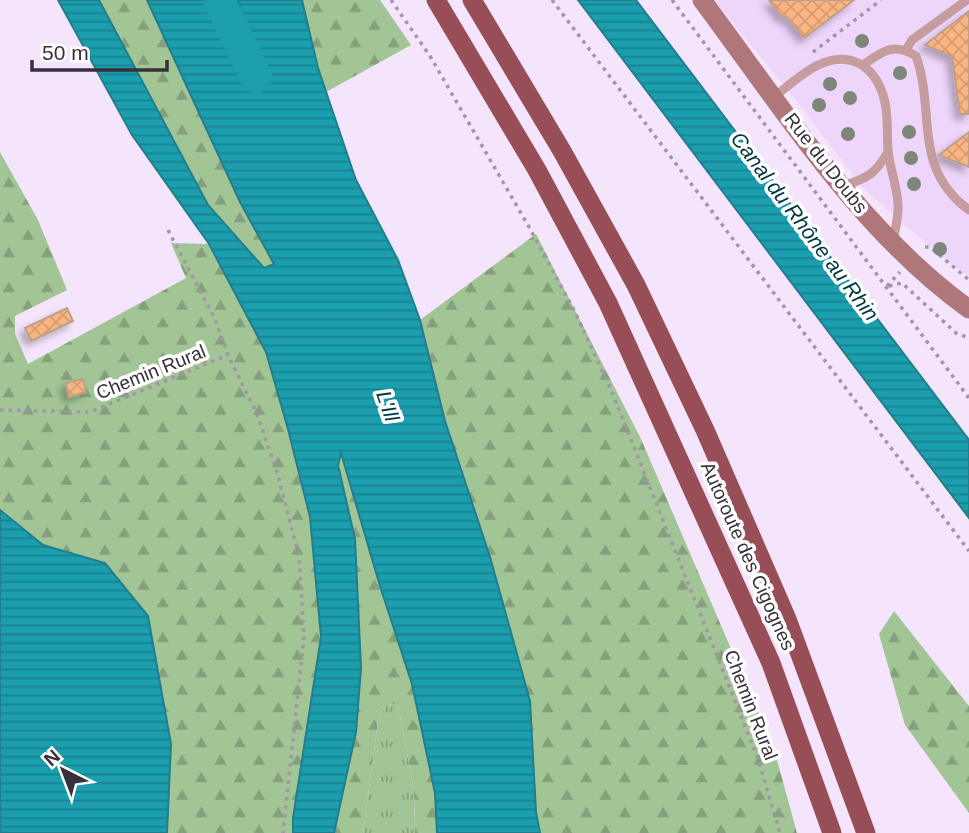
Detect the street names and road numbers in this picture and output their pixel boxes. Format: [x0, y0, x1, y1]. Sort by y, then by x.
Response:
street label: Rue du Doubs [780, 109, 872, 217]
street label: Chemin Rural [93, 341, 209, 403]
street label: Autoroute des Cigognes [697, 459, 799, 653]
street label: Chemin Rural [720, 647, 782, 763]

